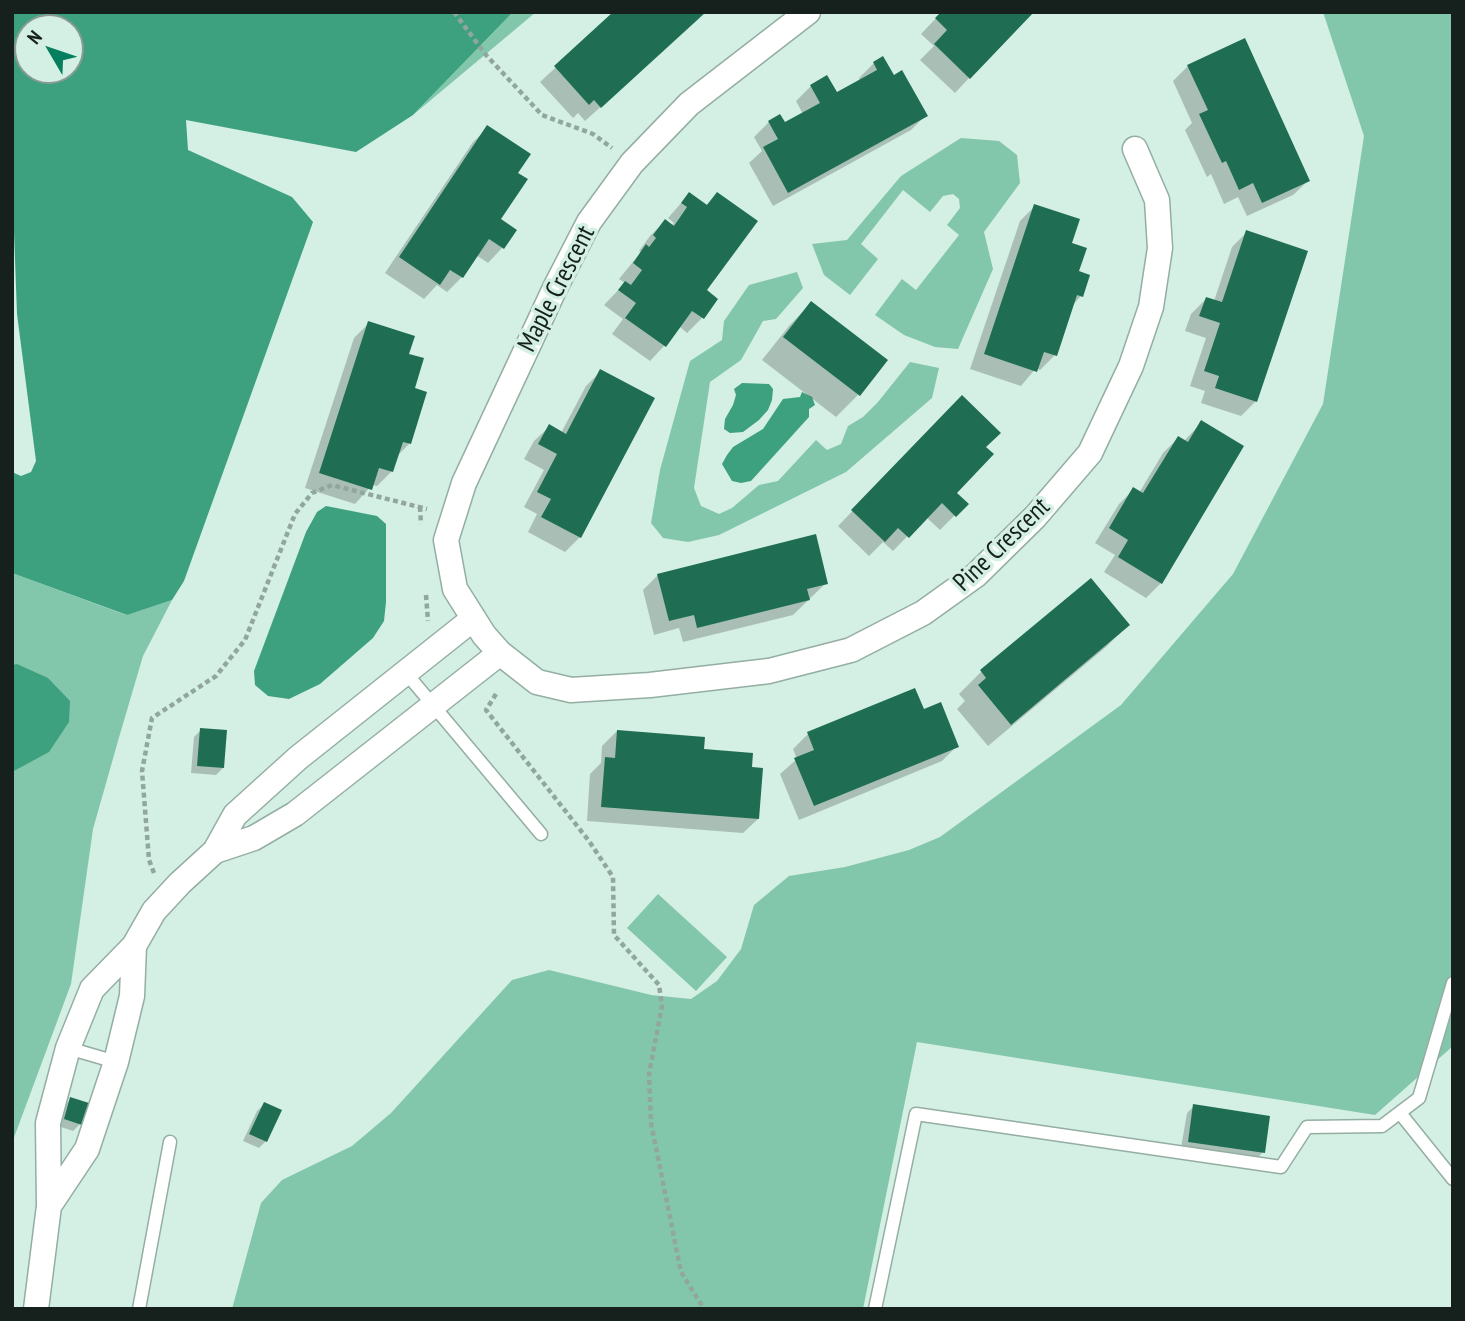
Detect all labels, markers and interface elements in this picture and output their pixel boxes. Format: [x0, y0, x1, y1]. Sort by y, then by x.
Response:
north arrow [14, 14, 84, 84]
text: N [22, 26, 47, 49]
street label: Maple Crescent [512, 221, 602, 357]
street label: Pine Crescent [948, 492, 1056, 598]

